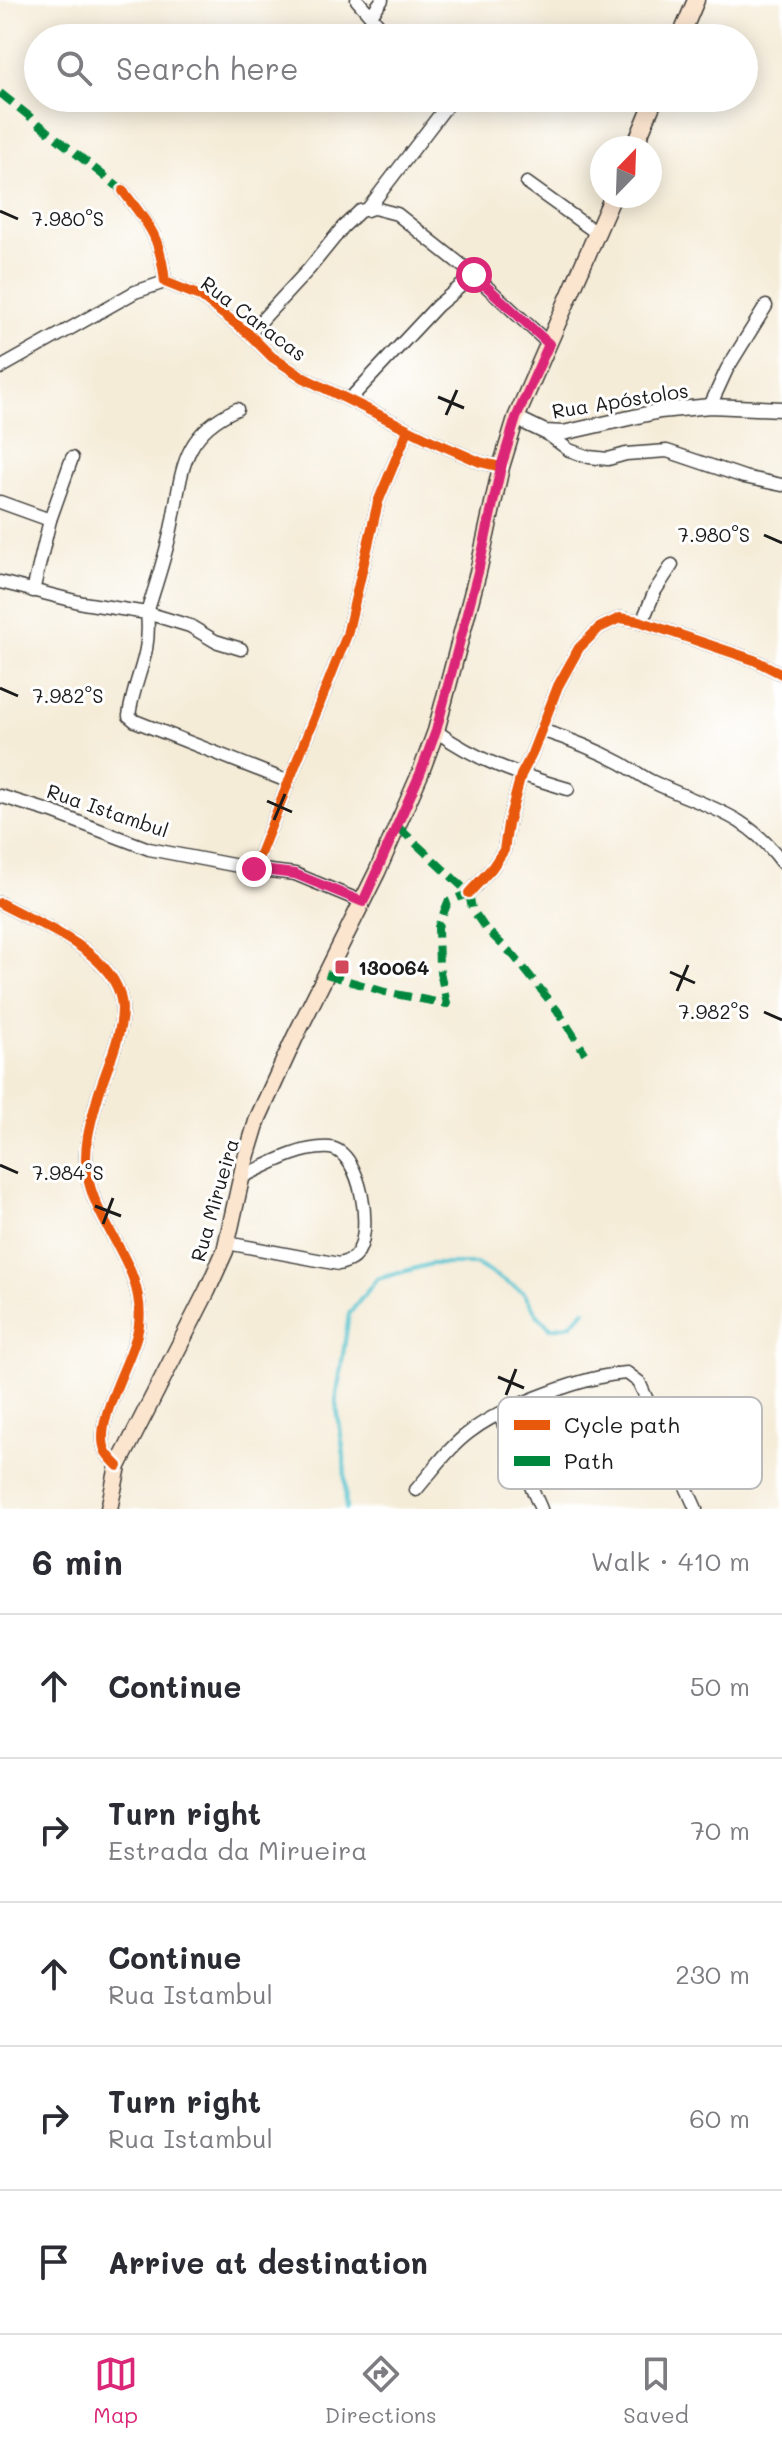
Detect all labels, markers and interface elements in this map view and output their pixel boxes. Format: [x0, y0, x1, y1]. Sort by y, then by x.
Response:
search box [24, 24, 758, 112]
icon: search [52, 46, 96, 90]
text: Search here [116, 48, 299, 88]
north arrow [590, 136, 662, 208]
text: 7.980°S [32, 205, 104, 231]
route start [456, 257, 492, 293]
street label: Rua Caracas [196, 270, 312, 366]
street label: Rua Apóstolos [550, 376, 690, 424]
text: 7.980°S [678, 521, 750, 547]
text: 7.982°S [32, 682, 104, 708]
street label: Rua Istambul [44, 777, 172, 843]
route end [236, 851, 272, 887]
place label: 130064 [358, 954, 430, 980]
marker: 130064 [333, 958, 351, 976]
text: 7.982°S [678, 998, 750, 1024]
street label: Rua Mirueira [184, 1136, 244, 1264]
text: 7.984°S [32, 1159, 104, 1185]
legend [498, 1397, 762, 1489]
text: Cycle path [564, 1410, 680, 1439]
text: Path [564, 1446, 613, 1475]
text: 6 min [32, 1539, 123, 1584]
text: Walk · 410 m [591, 1544, 750, 1578]
icon: ahead [32, 1664, 76, 1708]
text: Continue [108, 1666, 241, 1706]
text: 50 m [690, 1669, 750, 1703]
text: Turn right [108, 1793, 261, 1833]
icon: right [32, 1808, 76, 1852]
text: 70 m [690, 1813, 750, 1847]
text: Estrada da Mirueira [108, 1833, 367, 1867]
text: Continue [108, 1937, 241, 1977]
icon: ahead [32, 1952, 76, 1996]
text: 230 m [675, 1957, 750, 1991]
text: Rua Istambul [108, 1977, 273, 2011]
text: Turn right [108, 2081, 261, 2121]
icon: right [32, 2096, 76, 2140]
text: 60 m [689, 2101, 750, 2135]
text: Rua Istambul [108, 2121, 273, 2155]
icon: arrive [32, 2240, 76, 2284]
text: Arrive at destination [108, 2242, 428, 2282]
tab: Map [93, 2352, 138, 2429]
tab: Directions [325, 2352, 437, 2429]
tab: Saved [623, 2352, 689, 2429]

